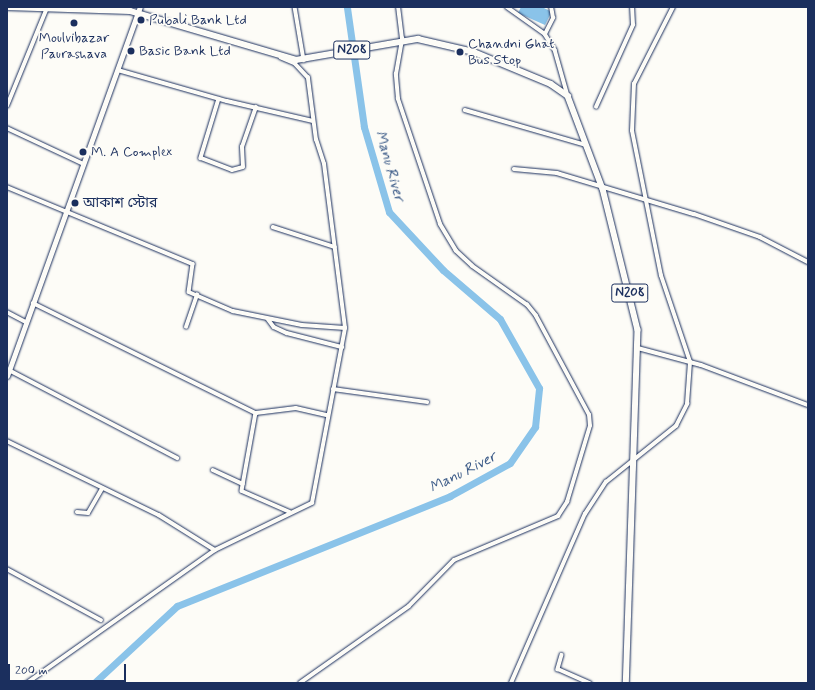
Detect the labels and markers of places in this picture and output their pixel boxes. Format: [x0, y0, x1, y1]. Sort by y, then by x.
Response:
place label: Pubali Bank Ltd [149, 12, 247, 28]
marker: Pubali Bank Ltd [136, 15, 146, 25]
marker: Moulvibazar Paurashava [69, 18, 79, 28]
place label: Moulvibazar Paurashava [39, 30, 109, 62]
place label: Chandni Ghat Bus Stop [468, 36, 555, 68]
place label: Basic Bank Ltd [139, 43, 230, 59]
marker: Basic Bank Ltd [126, 46, 136, 56]
marker: Chandni Ghat Bus Stop [455, 47, 465, 57]
place label: M. A Complex [91, 144, 172, 160]
marker: M. A Complex [78, 147, 88, 157]
place label: আকাশ স্টোর [83, 195, 157, 211]
marker: আকাশ স্টোর [70, 198, 80, 208]

